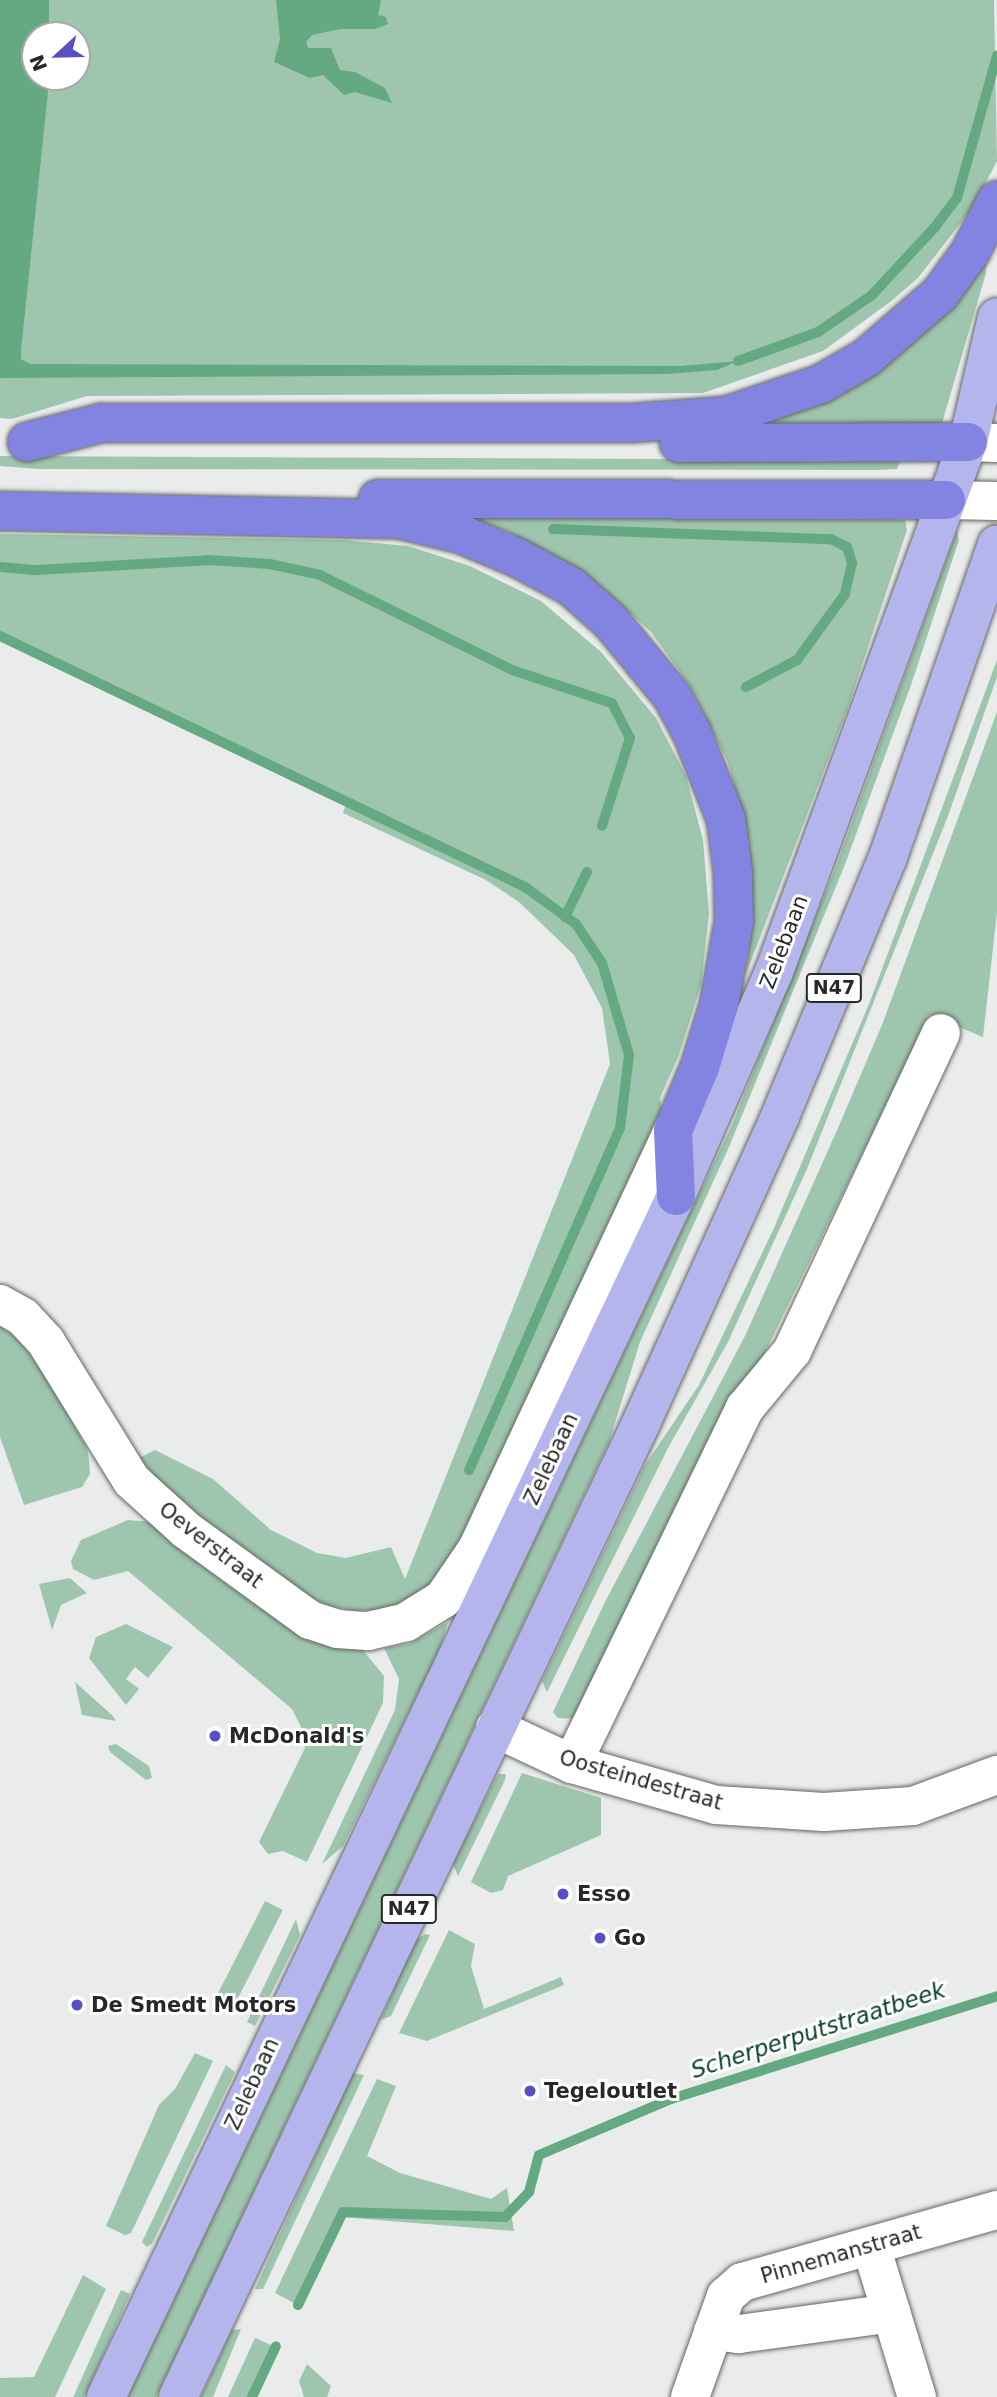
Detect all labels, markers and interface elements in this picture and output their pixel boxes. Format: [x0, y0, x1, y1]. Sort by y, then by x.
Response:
north arrow [21, 21, 91, 91]
text: N [25, 52, 52, 75]
street label: Zelebaan [755, 892, 813, 992]
road number: N47 [804, 972, 864, 1004]
street label: Zelebaan [519, 1409, 583, 1509]
street label: Oeverstraat [154, 1497, 268, 1593]
place label: McDonald's [229, 1723, 364, 1749]
marker: McDonald's [207, 1728, 223, 1744]
street label: Oosteindestraat [556, 1745, 726, 1815]
place label: Esso [577, 1881, 631, 1907]
marker: Esso [555, 1886, 571, 1902]
road number: N47 [379, 1894, 439, 1924]
place label: Go [614, 1925, 646, 1951]
marker: Go [592, 1930, 608, 1946]
water label: Scherperputstraatbeek [687, 1976, 949, 2084]
place label: De Smedt Motors [91, 1992, 296, 2018]
marker: De Smedt Motors [69, 1997, 85, 2013]
street label: Zelebaan [220, 2034, 284, 2134]
place label: Tegeloutlet [544, 2078, 677, 2104]
marker: Tegeloutlet [522, 2083, 538, 2099]
street label: Pinnemanstraat [758, 2219, 924, 2289]

